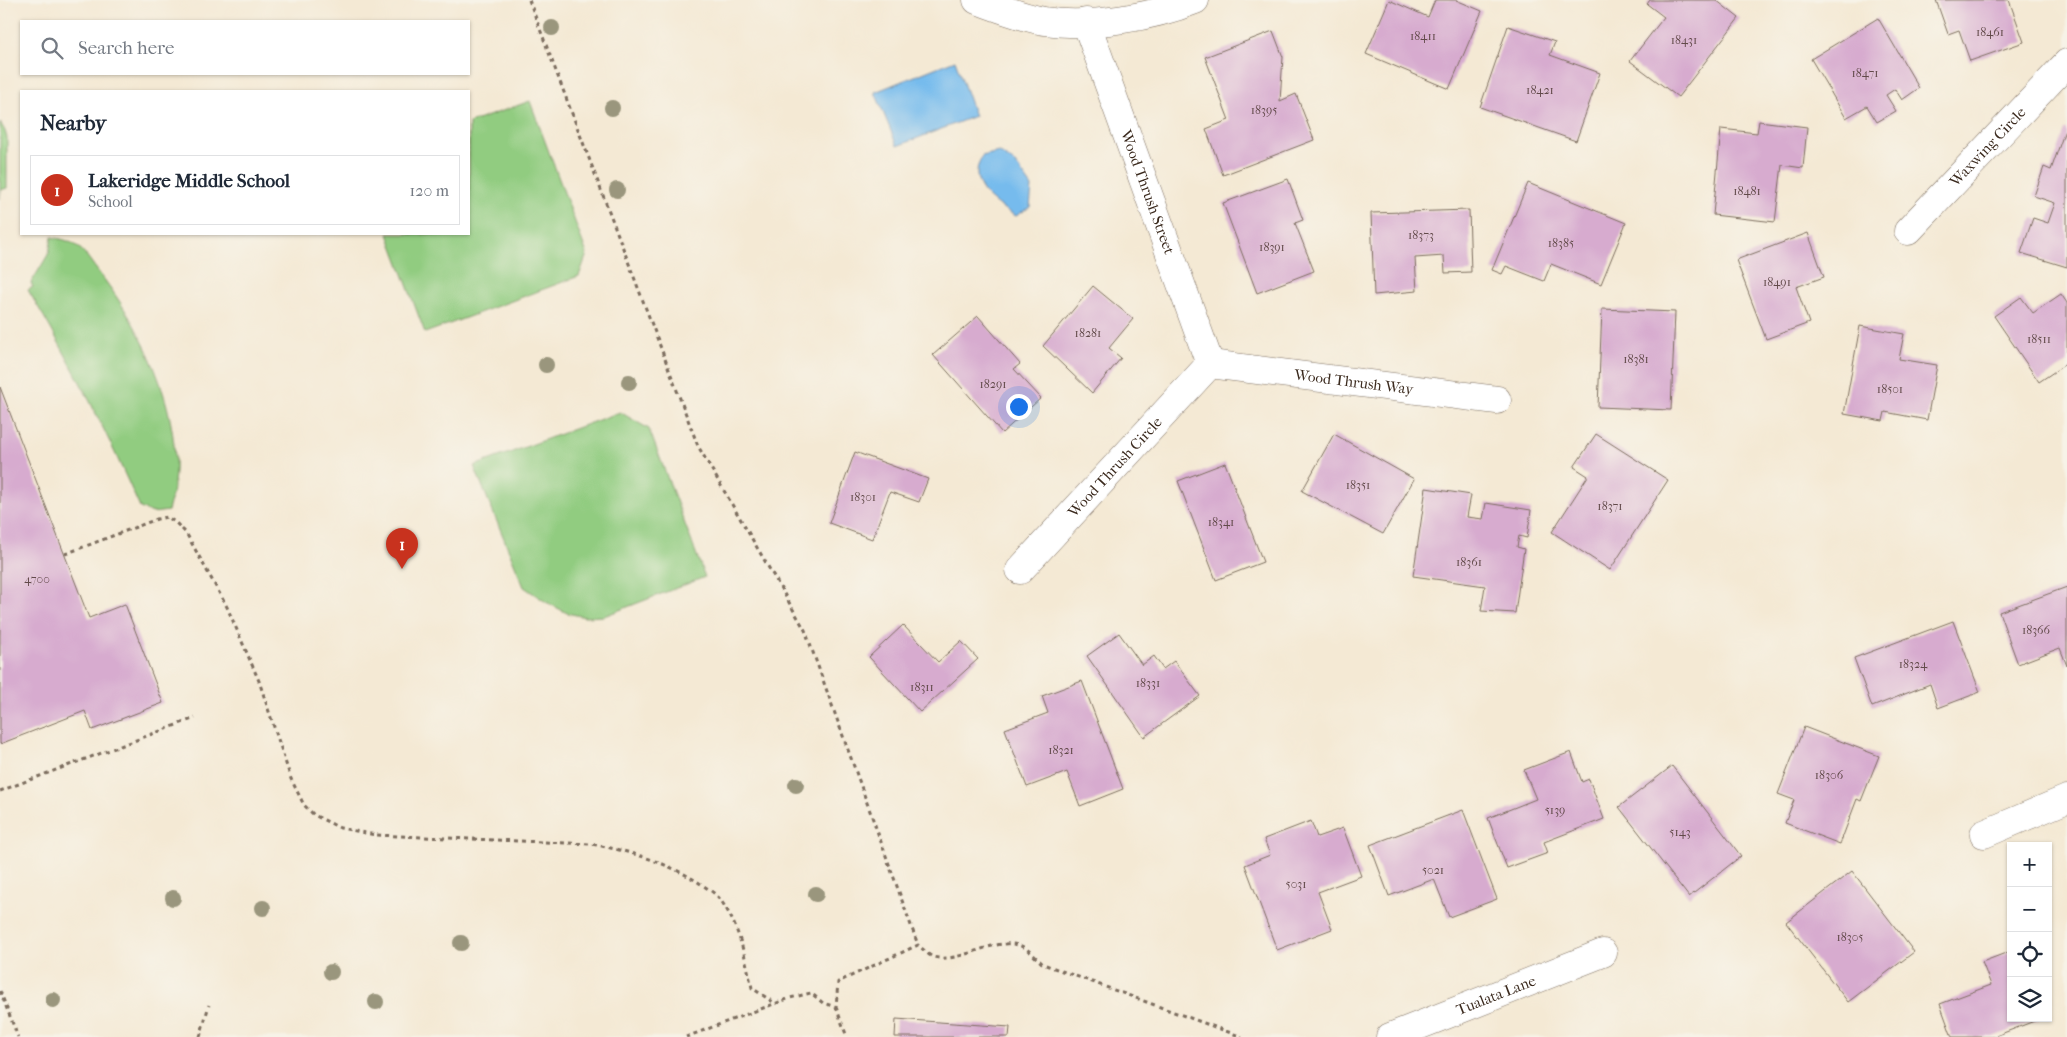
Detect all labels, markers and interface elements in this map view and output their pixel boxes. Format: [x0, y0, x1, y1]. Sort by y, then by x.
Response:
search box [20, 20, 470, 75]
house number: 18461 [1976, 25, 2004, 39]
house number: 18411 [1410, 29, 1436, 43]
house number: 18431 [1671, 33, 1697, 47]
icon: search [38, 34, 66, 62]
text: Search here [78, 37, 174, 59]
house number: 18471 [1851, 66, 1879, 80]
house number: 18421 [1526, 83, 1554, 97]
house number: 18395 [1251, 103, 1277, 117]
street label: Waxwing Circle [1945, 103, 2030, 191]
text: Nearby [40, 111, 106, 135]
street label: Wood Thrush Street [1117, 127, 1179, 257]
text: Lakeridge Middle School [88, 170, 290, 192]
text: 1 [54, 181, 60, 200]
text: 120 m [410, 181, 449, 200]
house number: 18481 [1733, 184, 1761, 198]
text: School [88, 192, 133, 211]
house number: 18373 [1408, 228, 1434, 242]
house number: 18385 [1548, 236, 1574, 250]
house number: 18391 [1259, 240, 1285, 254]
house number: 18491 [1763, 275, 1791, 289]
house number: 18281 [1075, 326, 1101, 340]
house number: 18511 [2027, 332, 2051, 346]
house number: 18381 [1623, 352, 1649, 366]
street label: Wood Thrush Way [1292, 366, 1415, 399]
house number: 18291 [979, 377, 1007, 391]
house number: 18501 [1877, 382, 1903, 396]
your location [1006, 394, 1032, 420]
street label: Wood Thrush Circle [1064, 413, 1166, 522]
house number: 18351 [1346, 478, 1370, 492]
house number: 18301 [850, 490, 876, 504]
house number: 18371 [1597, 499, 1623, 513]
house number: 18341 [1208, 515, 1234, 529]
pin: 1 [386, 528, 418, 569]
house number: 18361 [1456, 555, 1482, 569]
house number: 4700 [24, 572, 50, 586]
house number: 18366 [2022, 623, 2051, 637]
house number: 18324 [1899, 657, 1928, 671]
house number: 18331 [1136, 676, 1160, 690]
house number: 18311 [910, 680, 934, 694]
house number: 18321 [1048, 743, 1074, 757]
house number: 18306 [1815, 768, 1844, 782]
house number: 5139 [1545, 803, 1565, 817]
house number: 5143 [1669, 825, 1691, 839]
map controls [2007, 842, 2052, 1022]
button: + [2007, 842, 2052, 887]
house number: 5021 [1422, 863, 1444, 877]
house number: 5031 [1286, 877, 1306, 891]
button: − [2007, 887, 2052, 932]
house number: 18305 [1836, 930, 1864, 944]
button: locate [2007, 932, 2052, 977]
street label: Tualata Lane [1454, 971, 1539, 1019]
button: layers [2007, 977, 2052, 1022]

